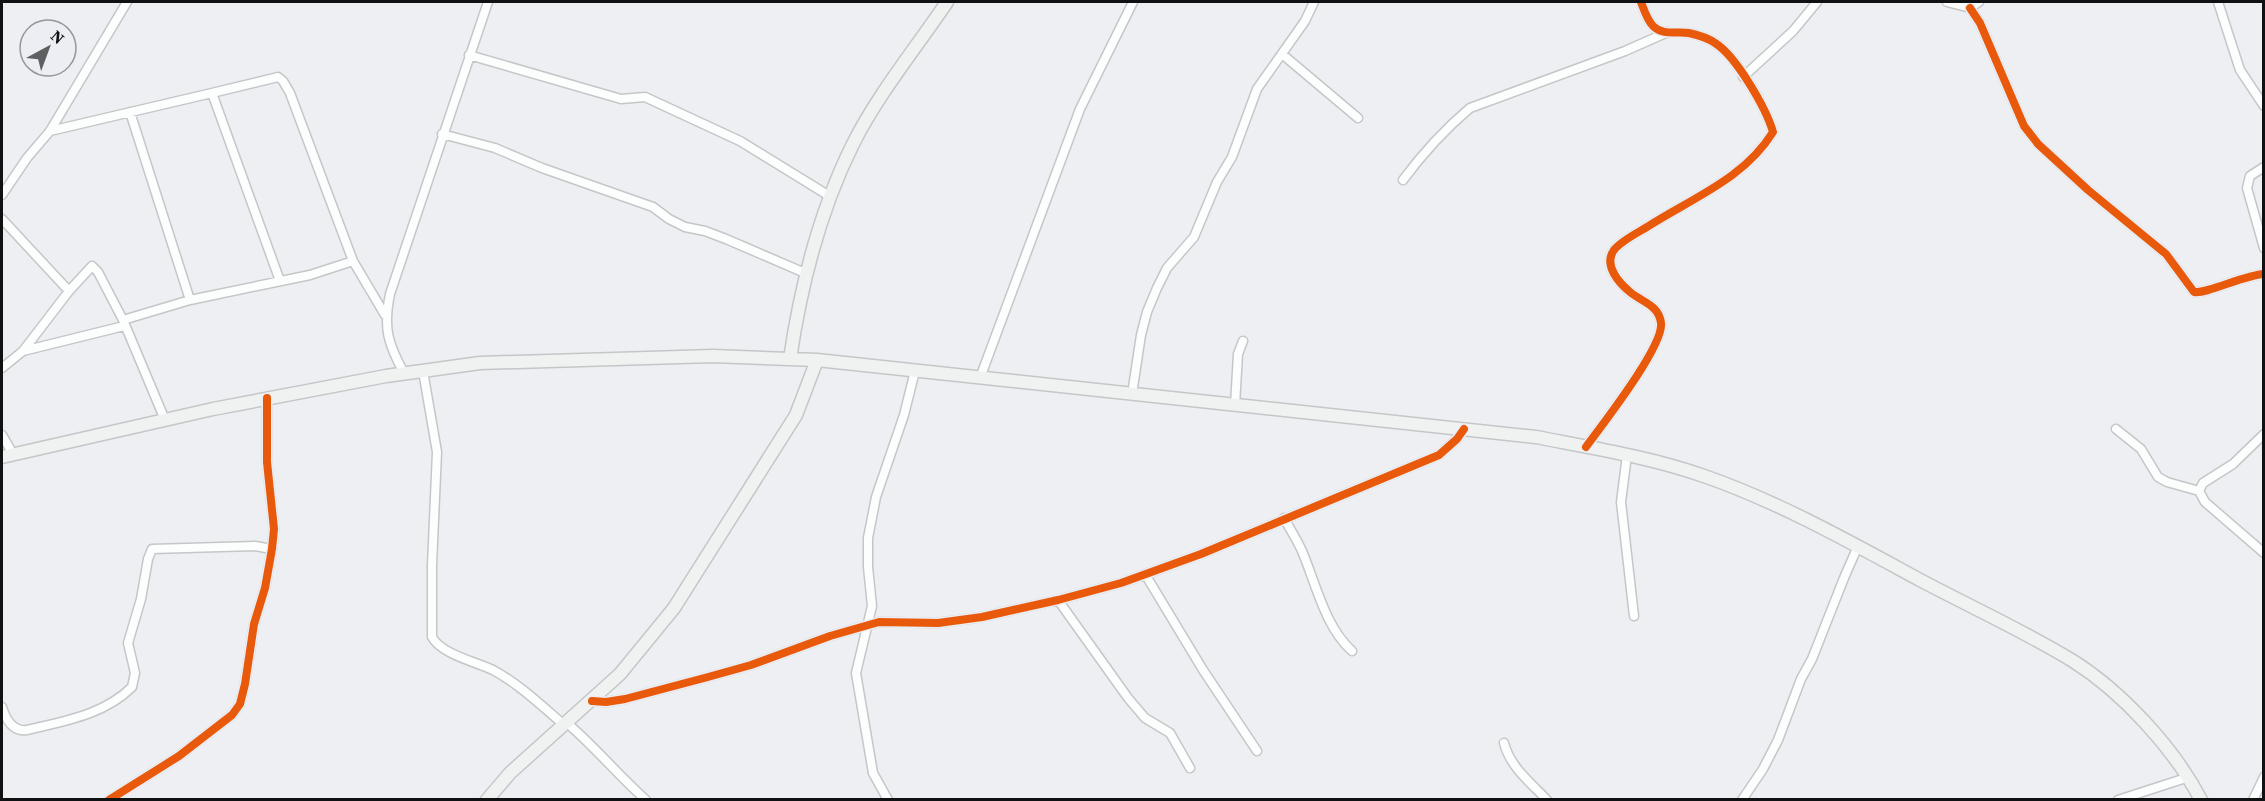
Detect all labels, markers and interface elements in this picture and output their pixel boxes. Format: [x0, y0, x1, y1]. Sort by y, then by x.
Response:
north arrow [18, 18, 78, 78]
text: N [46, 25, 70, 49]

